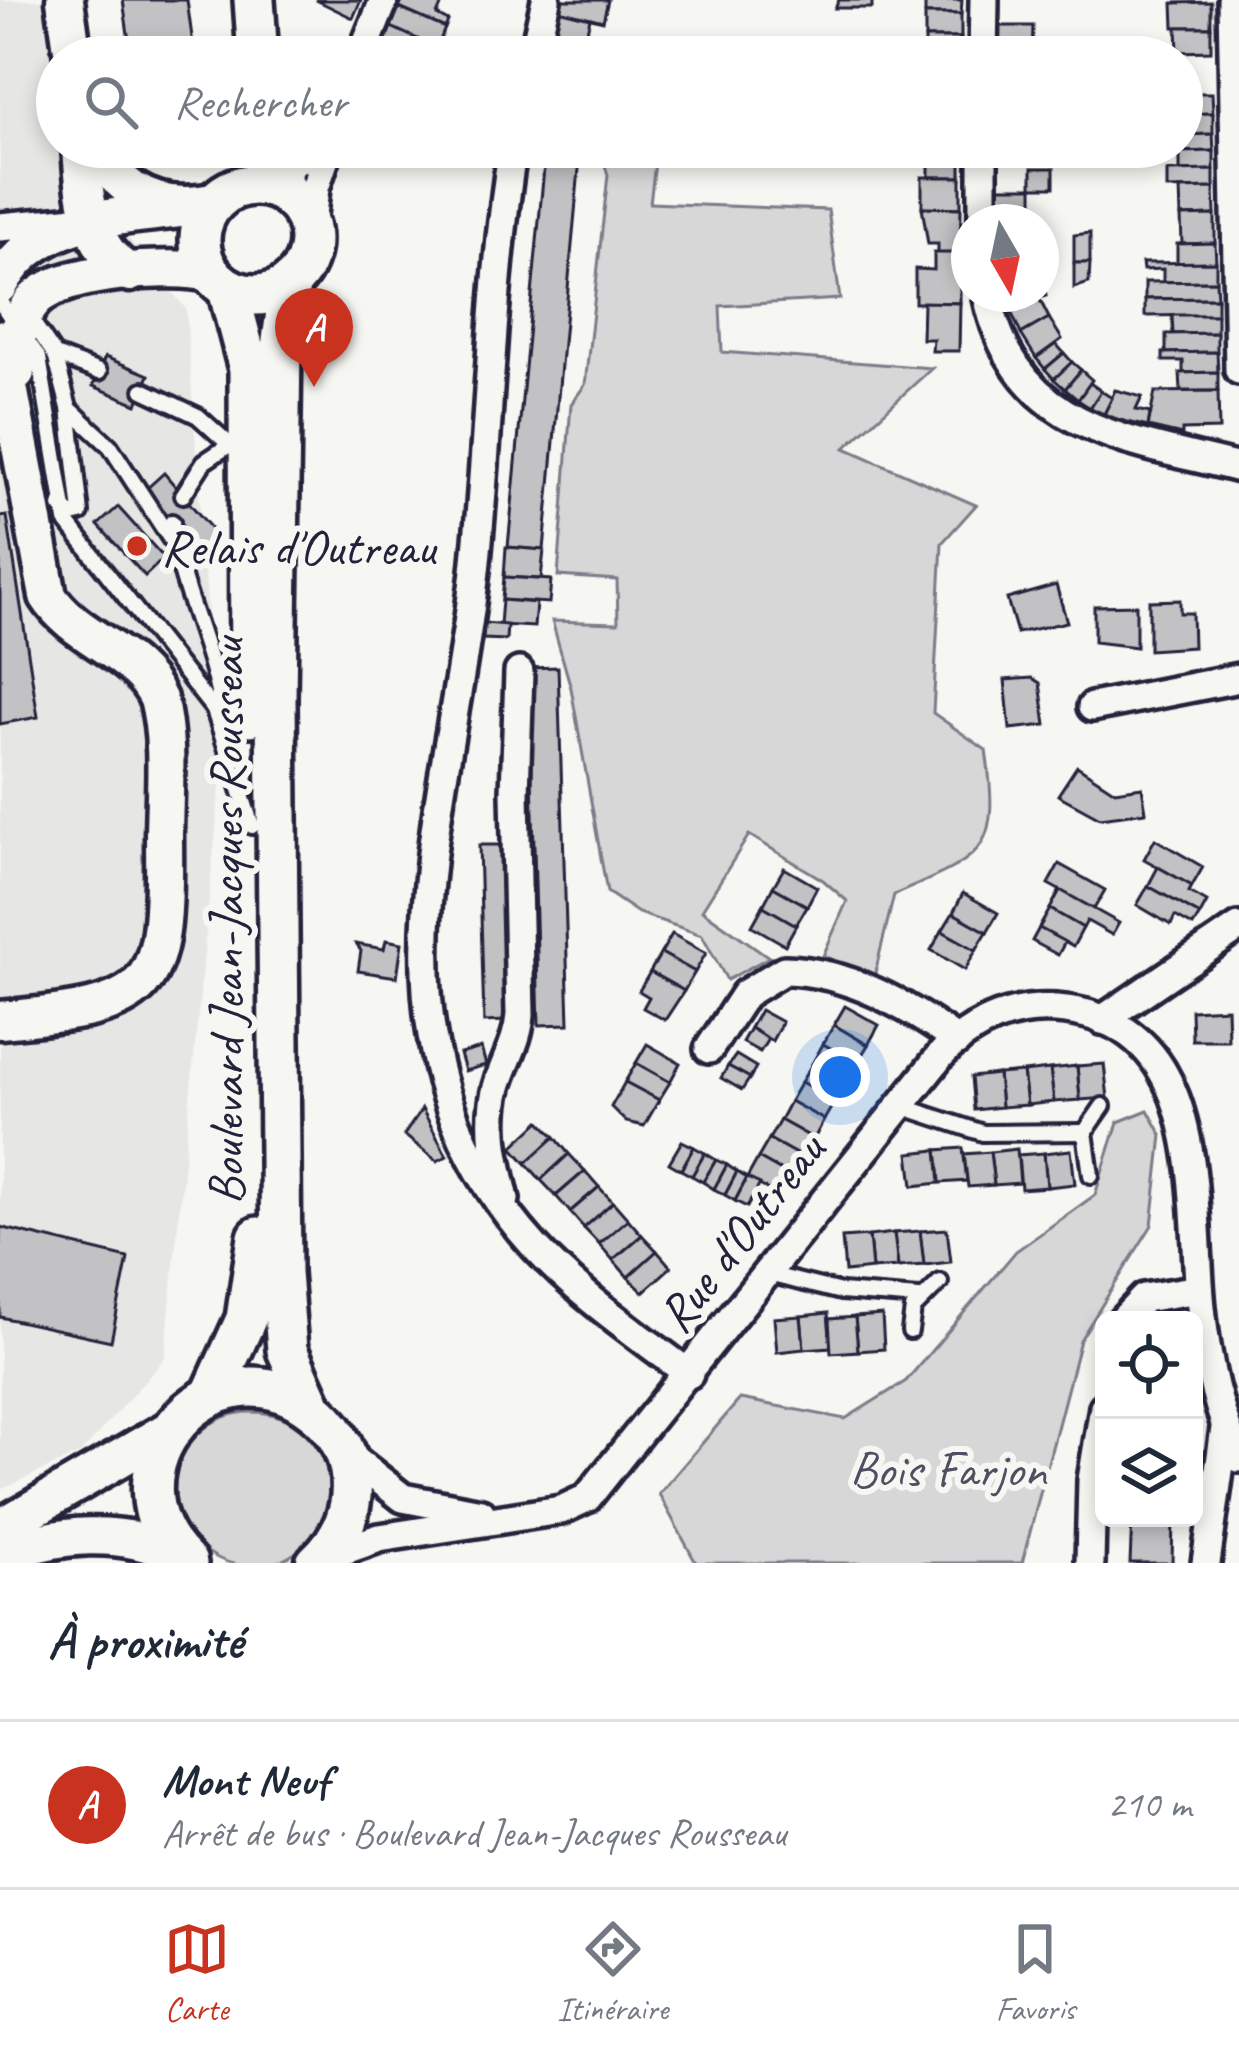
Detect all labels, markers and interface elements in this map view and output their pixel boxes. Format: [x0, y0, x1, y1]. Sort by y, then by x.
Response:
search box [36, 36, 1203, 168]
icon: search [78, 69, 144, 135]
text: Rechercher [174, 74, 347, 131]
north arrow [951, 204, 1059, 312]
pin: A [275, 288, 353, 387]
place label: Relais d'Outreau [161, 515, 438, 579]
marker: Relais d'Outreau [124, 533, 150, 559]
street label: Boulevard Jean-Jacques Rousseau [194, 634, 258, 1205]
your location [810, 1047, 870, 1107]
street label: Rue d'Outreau [643, 1118, 840, 1345]
map controls [1095, 1311, 1203, 1527]
button: locate [1095, 1311, 1203, 1419]
button: layers [1095, 1419, 1203, 1527]
park label: Bois Farjon [850, 1437, 1048, 1501]
text: À proximité [48, 1609, 242, 1673]
text: Mont Neuf [162, 1752, 329, 1809]
text: A [77, 1780, 97, 1829]
text: 210 m [1107, 1780, 1191, 1829]
text: Arrêt de bus · Boulevard Jean-Jacques Rousseau [162, 1809, 786, 1858]
tab: Carte [164, 1916, 230, 2030]
tab: Itinéraire [557, 1916, 668, 2030]
tab: Favoris [996, 1916, 1075, 2030]

